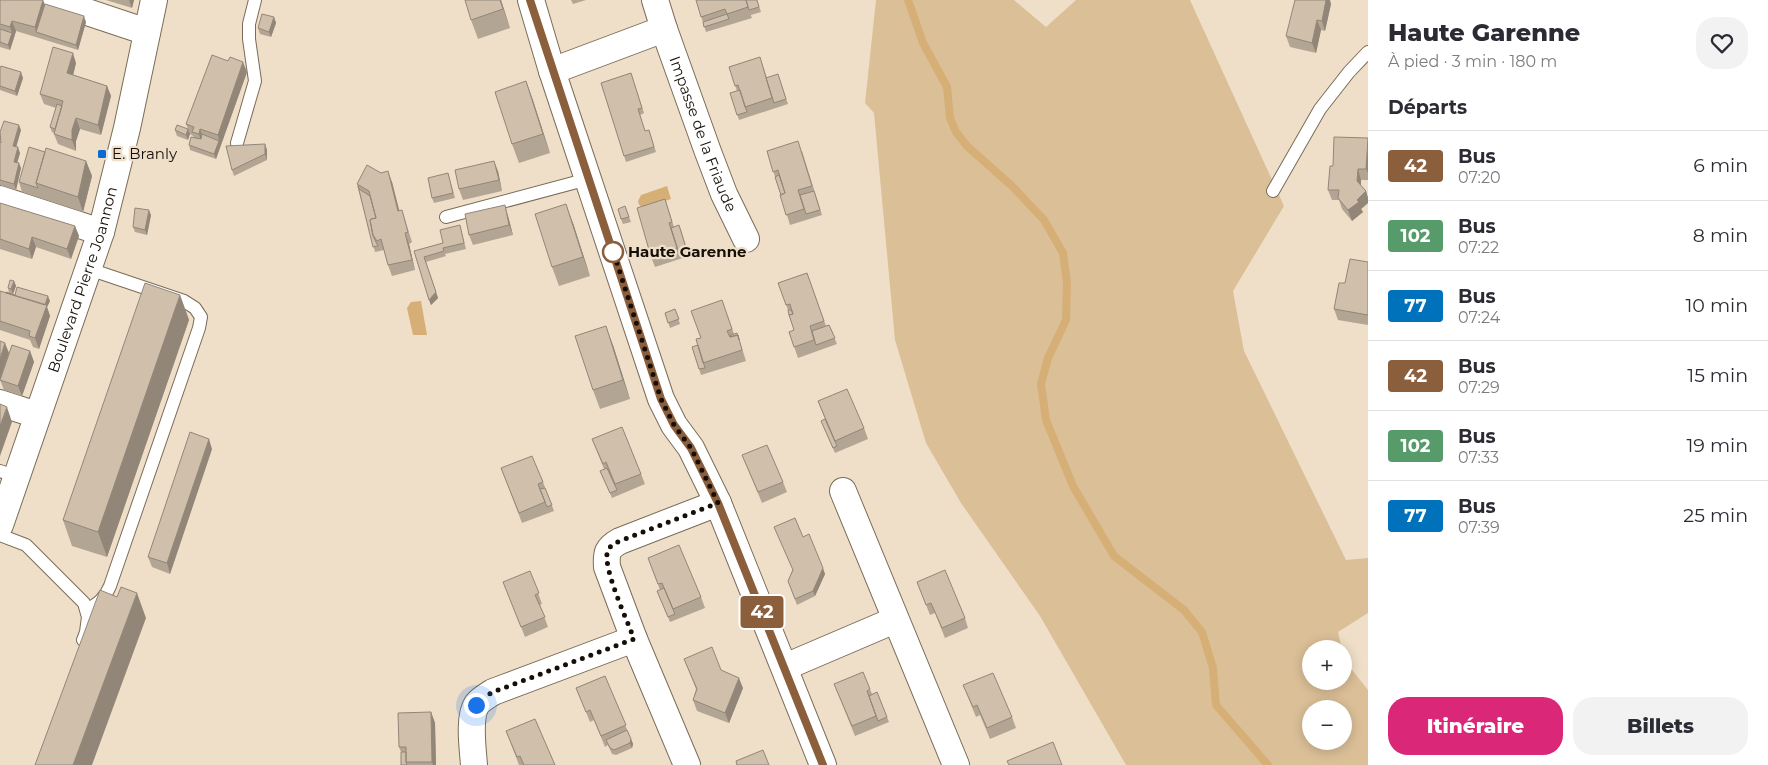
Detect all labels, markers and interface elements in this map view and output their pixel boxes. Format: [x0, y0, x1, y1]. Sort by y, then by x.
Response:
button: heart [1696, 17, 1748, 69]
text: Haute Garenne [1388, 18, 1580, 47]
text: À pied · 3 min · 180 m [1388, 52, 1557, 71]
street label: Impasse de la Friaude [666, 54, 741, 215]
text: Départs [1388, 96, 1467, 119]
place label: E. Branly [112, 144, 178, 163]
text: Bus [1458, 145, 1496, 168]
marker: E. Branly [96, 148, 108, 160]
text: 6 min [1693, 154, 1748, 177]
text: 42 [1404, 155, 1427, 177]
text: 07:20 [1458, 168, 1501, 187]
street label: Boulevard Pierre Joannon [43, 185, 121, 375]
text: Bus [1458, 215, 1496, 238]
text: 8 min [1693, 224, 1748, 247]
text: 102 [1401, 225, 1430, 247]
text: 07:22 [1458, 238, 1499, 257]
marker: Haute Garenne [602, 241, 624, 263]
place label: Haute Garenne [628, 242, 747, 261]
text: Bus [1458, 285, 1496, 308]
text: 10 min [1685, 294, 1748, 317]
text: 77 [1404, 295, 1427, 317]
text: 07:24 [1458, 308, 1500, 327]
text: Bus [1458, 355, 1496, 378]
text: 15 min [1687, 364, 1748, 387]
text: 42 [1404, 365, 1427, 387]
text: 07:29 [1458, 378, 1500, 397]
text: Bus [1458, 425, 1496, 448]
text: 19 min [1686, 434, 1748, 457]
text: 102 [1401, 435, 1430, 457]
text: 07:33 [1458, 448, 1499, 467]
text: Bus [1458, 495, 1496, 518]
text: 25 min [1683, 504, 1748, 527]
text: 77 [1404, 505, 1427, 527]
text: 07:39 [1458, 518, 1500, 537]
line badge: 42 [740, 596, 784, 628]
text: 42 [750, 601, 774, 623]
map controls [1302, 640, 1352, 750]
button: + [1302, 640, 1352, 690]
your location [464, 693, 489, 718]
button: Itinéraire [1388, 697, 1563, 755]
button: Billets [1573, 697, 1748, 755]
button: − [1302, 700, 1352, 750]

